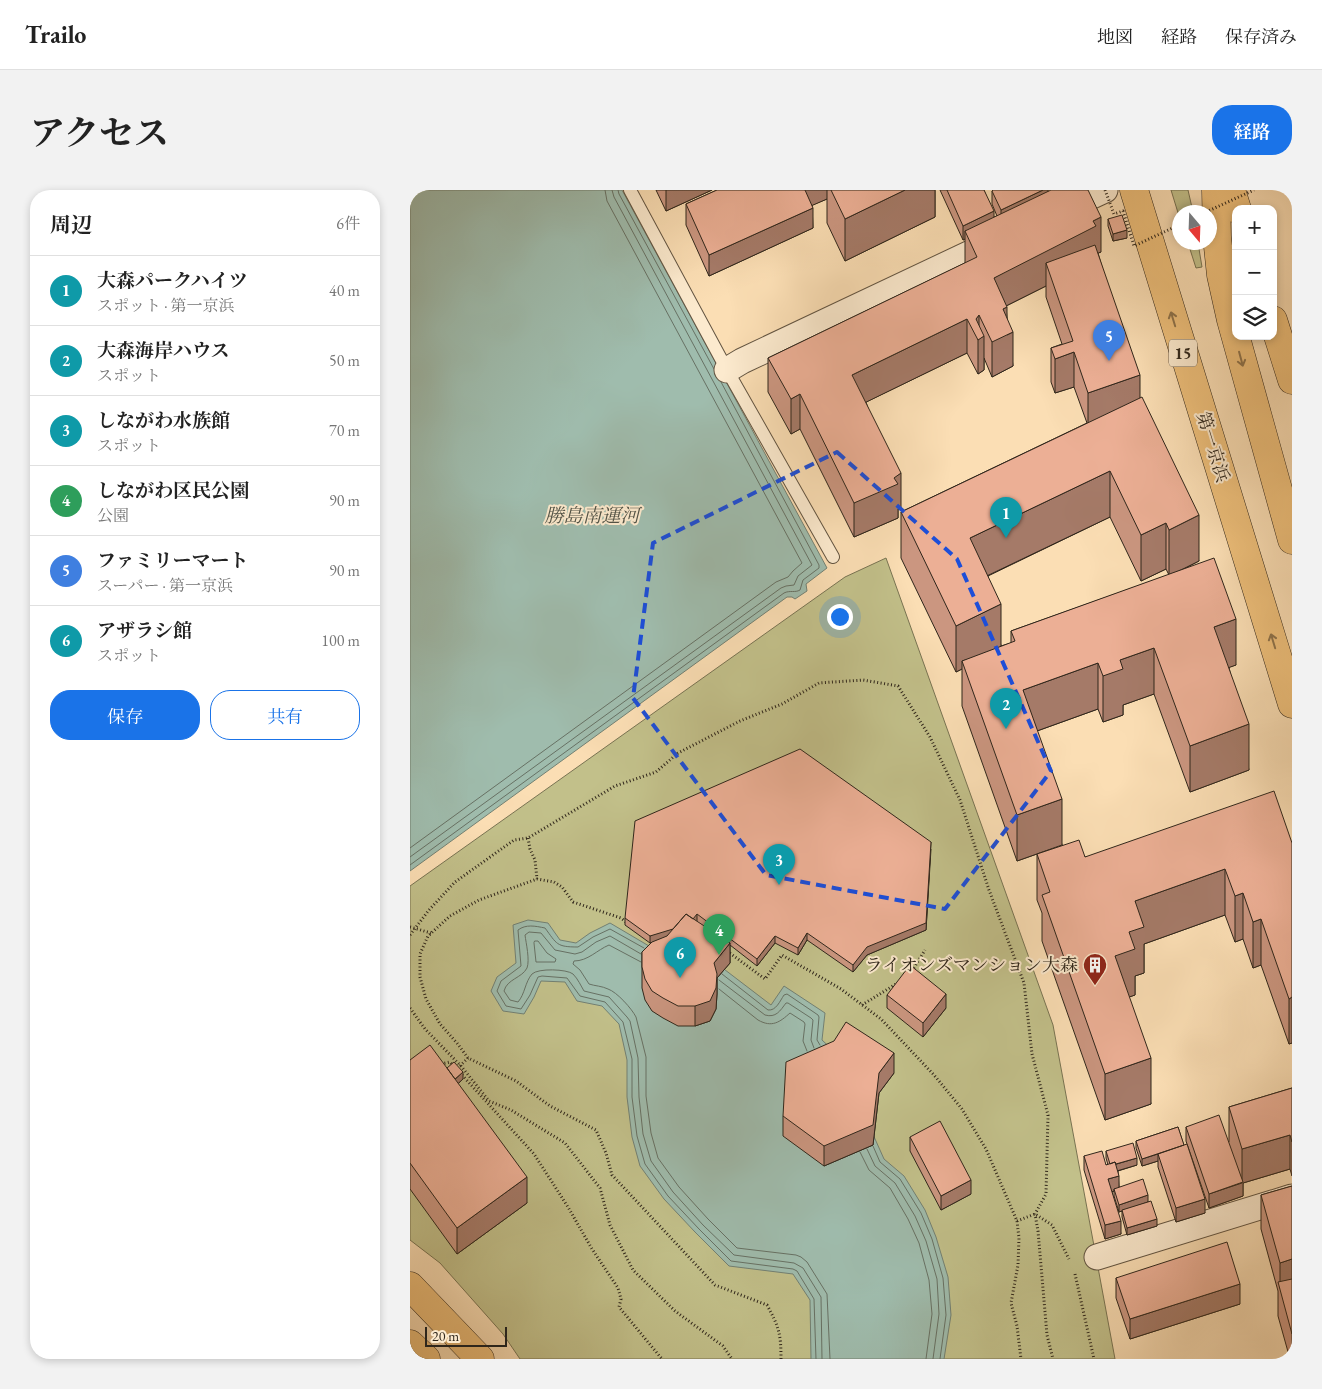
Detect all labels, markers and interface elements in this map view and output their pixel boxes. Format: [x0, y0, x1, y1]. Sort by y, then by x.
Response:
text: Trailo [25, 19, 86, 50]
text: 地図 [1097, 25, 1133, 48]
text: 経路 [1161, 25, 1197, 48]
text: 保存済み [1225, 25, 1297, 48]
button: 経路 [1212, 105, 1292, 155]
text: アクセス [30, 110, 169, 155]
north arrow [1172, 205, 1217, 250]
map controls [1232, 205, 1277, 340]
button: + [1232, 205, 1277, 250]
text: 周辺 [50, 211, 92, 238]
text: 6件 [336, 213, 360, 234]
button: − [1232, 250, 1277, 295]
text: 大森パークハイツ [97, 268, 248, 293]
text: 1 [62, 280, 70, 301]
text: 40 m [329, 280, 360, 301]
text: スポット · 第一京浜 [97, 295, 235, 316]
button: layers [1232, 295, 1277, 340]
one-way arrow [1167, 311, 1177, 327]
pin: 5 [1093, 320, 1125, 361]
text: 大森海岸ハウス [97, 338, 229, 363]
road number: 15 [1169, 340, 1197, 367]
text: 2 [62, 350, 70, 371]
text: 50 m [329, 350, 360, 371]
one-way arrow [1237, 350, 1246, 366]
text: スポット [97, 365, 161, 386]
text: しながわ水族館 [97, 408, 230, 433]
street label: 第一京浜 [1192, 409, 1235, 485]
text: 3 [62, 420, 70, 441]
text: 70 m [329, 420, 360, 441]
text: スポット [97, 435, 161, 456]
text: しながわ区民公園 [97, 478, 249, 503]
text: 4 [62, 490, 70, 511]
text: 90 m [329, 490, 360, 511]
pin: 1 [990, 497, 1022, 538]
water label: 勝島南運河 [544, 503, 642, 528]
text: 公園 [97, 505, 129, 526]
text: ファミリーマート [97, 548, 249, 573]
text: 5 [62, 560, 70, 581]
text: 90 m [329, 560, 360, 581]
text: スーパー · 第一京浜 [97, 575, 233, 596]
your location [827, 604, 853, 630]
text: アザラシ館 [97, 618, 192, 643]
text: 6 [62, 630, 70, 651]
text: 100 m [321, 630, 360, 651]
one-way arrow [1267, 633, 1277, 649]
text: スポット [97, 645, 161, 666]
pin: 2 [990, 688, 1022, 729]
button: 保存 [50, 690, 200, 740]
button: 共有 [210, 690, 360, 740]
pin: 3 [763, 844, 795, 885]
pin: 4 [703, 914, 735, 955]
pin: 6 [664, 937, 696, 978]
building icon: ライオンズマンション大森 [1082, 952, 1108, 986]
place label: ライオンズマンション大森 [865, 953, 1078, 976]
scale bar [425, 1324, 508, 1347]
text: 20 m [432, 1327, 459, 1345]

